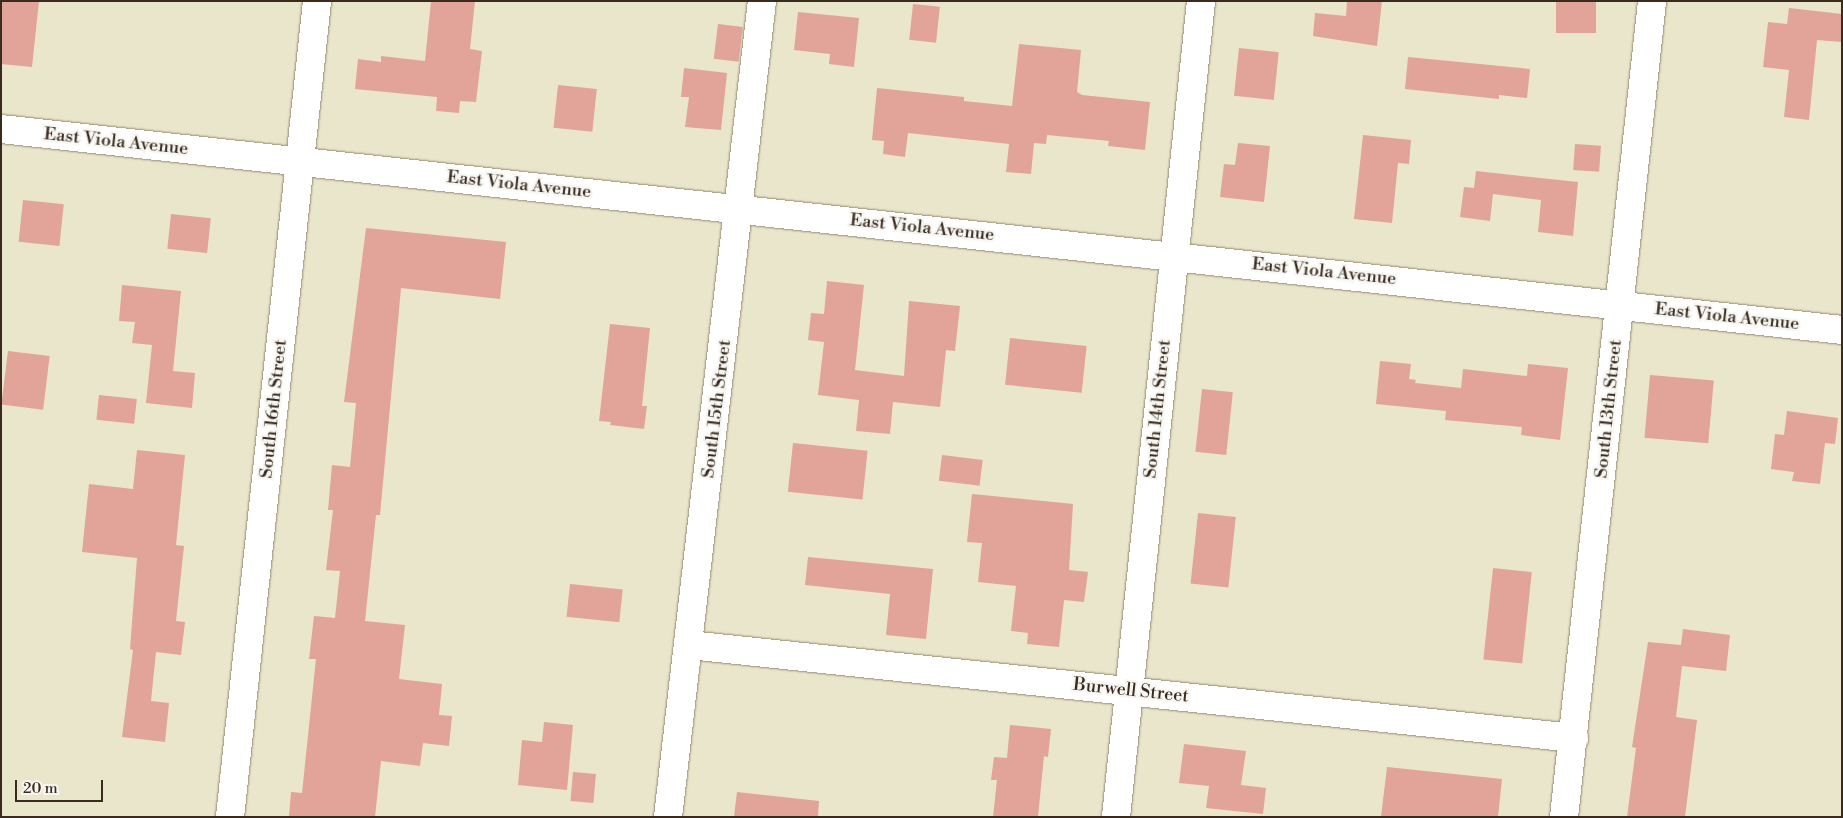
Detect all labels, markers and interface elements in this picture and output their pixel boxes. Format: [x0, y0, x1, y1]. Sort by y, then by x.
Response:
street label: East Viola Avenue [43, 124, 189, 160]
street label: East Viola Avenue [446, 167, 592, 203]
street label: East Viola Avenue [849, 210, 995, 246]
street label: East Viola Avenue [1251, 254, 1397, 290]
street label: East Viola Avenue [1654, 299, 1800, 335]
street label: South 16th Street [256, 338, 292, 480]
street label: South 15th Street [698, 339, 736, 479]
street label: South 14th Street [1140, 339, 1176, 479]
street label: South 13th Street [1591, 339, 1627, 479]
street label: Burwell Street [1072, 674, 1190, 708]
scale bar [18, 770, 105, 802]
text: 20 m [23, 779, 58, 798]

